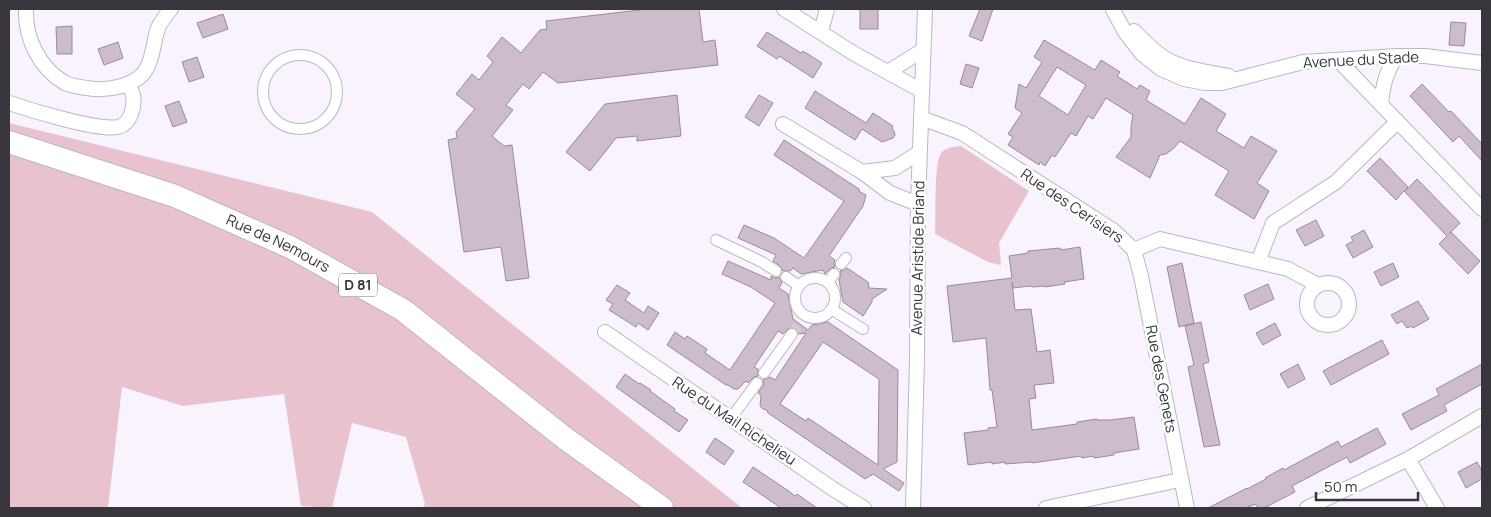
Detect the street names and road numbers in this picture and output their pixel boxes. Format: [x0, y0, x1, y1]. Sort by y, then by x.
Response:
street label: Avenue du Stade [1302, 46, 1420, 73]
street label: Rue des Cerisiers [1017, 163, 1128, 248]
street label: Avenue Aristide Briand [906, 180, 929, 336]
street label: Rue de Nemours [223, 209, 334, 277]
road number: D 81 [339, 274, 377, 296]
street label: Rue des Genets [1141, 323, 1182, 435]
street label: Rue du Mail Richelieu [668, 371, 800, 470]

